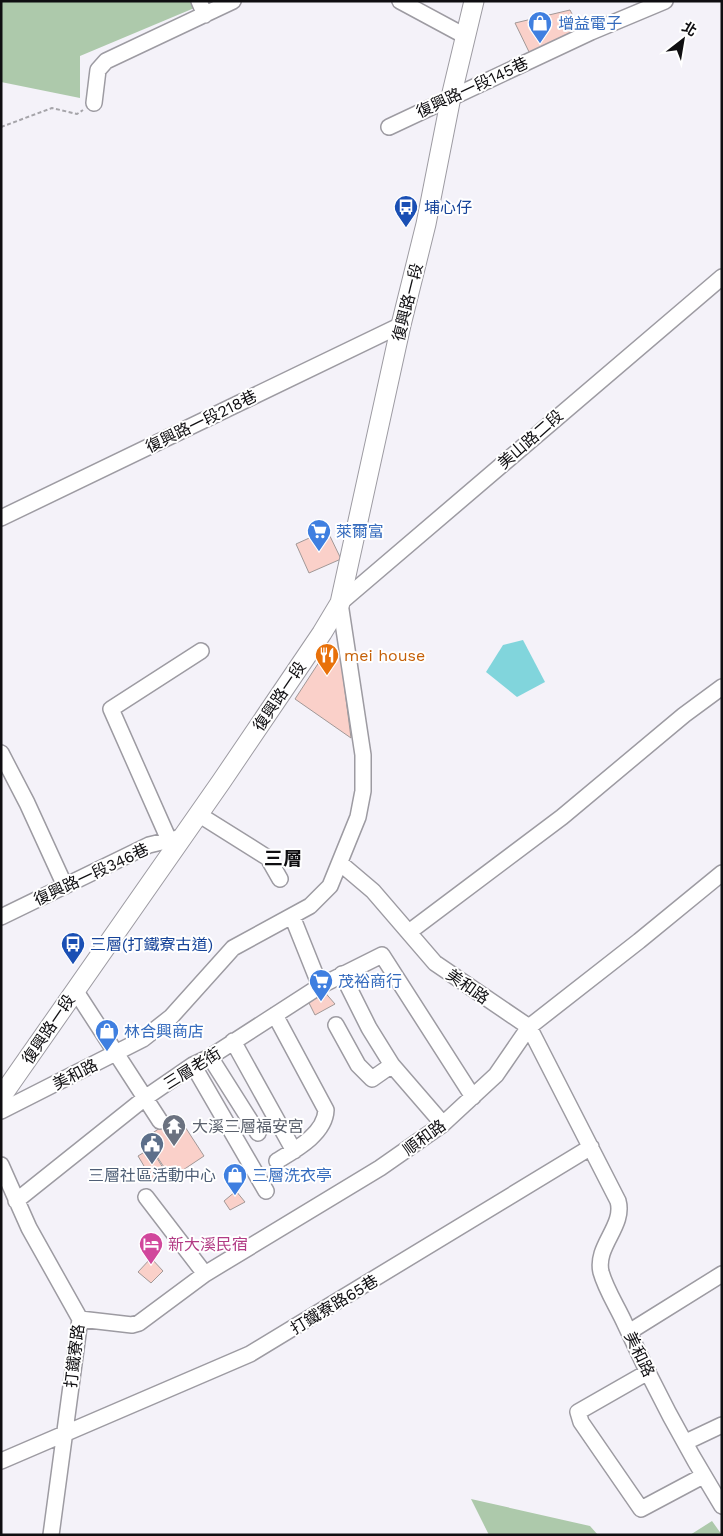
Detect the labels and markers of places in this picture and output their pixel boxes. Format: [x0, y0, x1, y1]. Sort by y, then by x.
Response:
shop icon: 增益電子 [527, 10, 553, 44]
place label: 增益電子 [558, 14, 622, 33]
bus stop icon: 埔心仔 [393, 194, 419, 228]
place label: 埔心仔 [424, 198, 472, 217]
supermarket icon: 萊爾富 [306, 518, 332, 552]
place label: 萊爾富 [336, 522, 384, 541]
restaurant icon: mei house [314, 642, 340, 676]
place label: mei house [344, 646, 425, 665]
bus stop icon: 三層(打鐵寮古道) [60, 931, 86, 965]
place label: 三層(打鐵寮古道) [90, 935, 213, 954]
supermarket icon: 茂裕商行 [308, 968, 334, 1002]
place label: 茂裕商行 [338, 972, 402, 991]
shop icon: 林合興商店 [94, 1018, 120, 1052]
place label: 林合興商店 [124, 1022, 204, 1041]
temple icon: 大溪三層福安宮 [161, 1113, 187, 1147]
place label: 大溪三層福安宮 [192, 1117, 304, 1136]
public building icon: 三層社區活動中心 [139, 1131, 165, 1165]
shop icon: 三層洗衣亭 [222, 1162, 248, 1196]
place label: 三層社區活動中心 [88, 1166, 216, 1185]
place label: 三層洗衣亭 [252, 1166, 332, 1185]
hotel icon: 新大溪民宿 [138, 1231, 164, 1265]
place label: 新大溪民宿 [168, 1235, 248, 1254]

